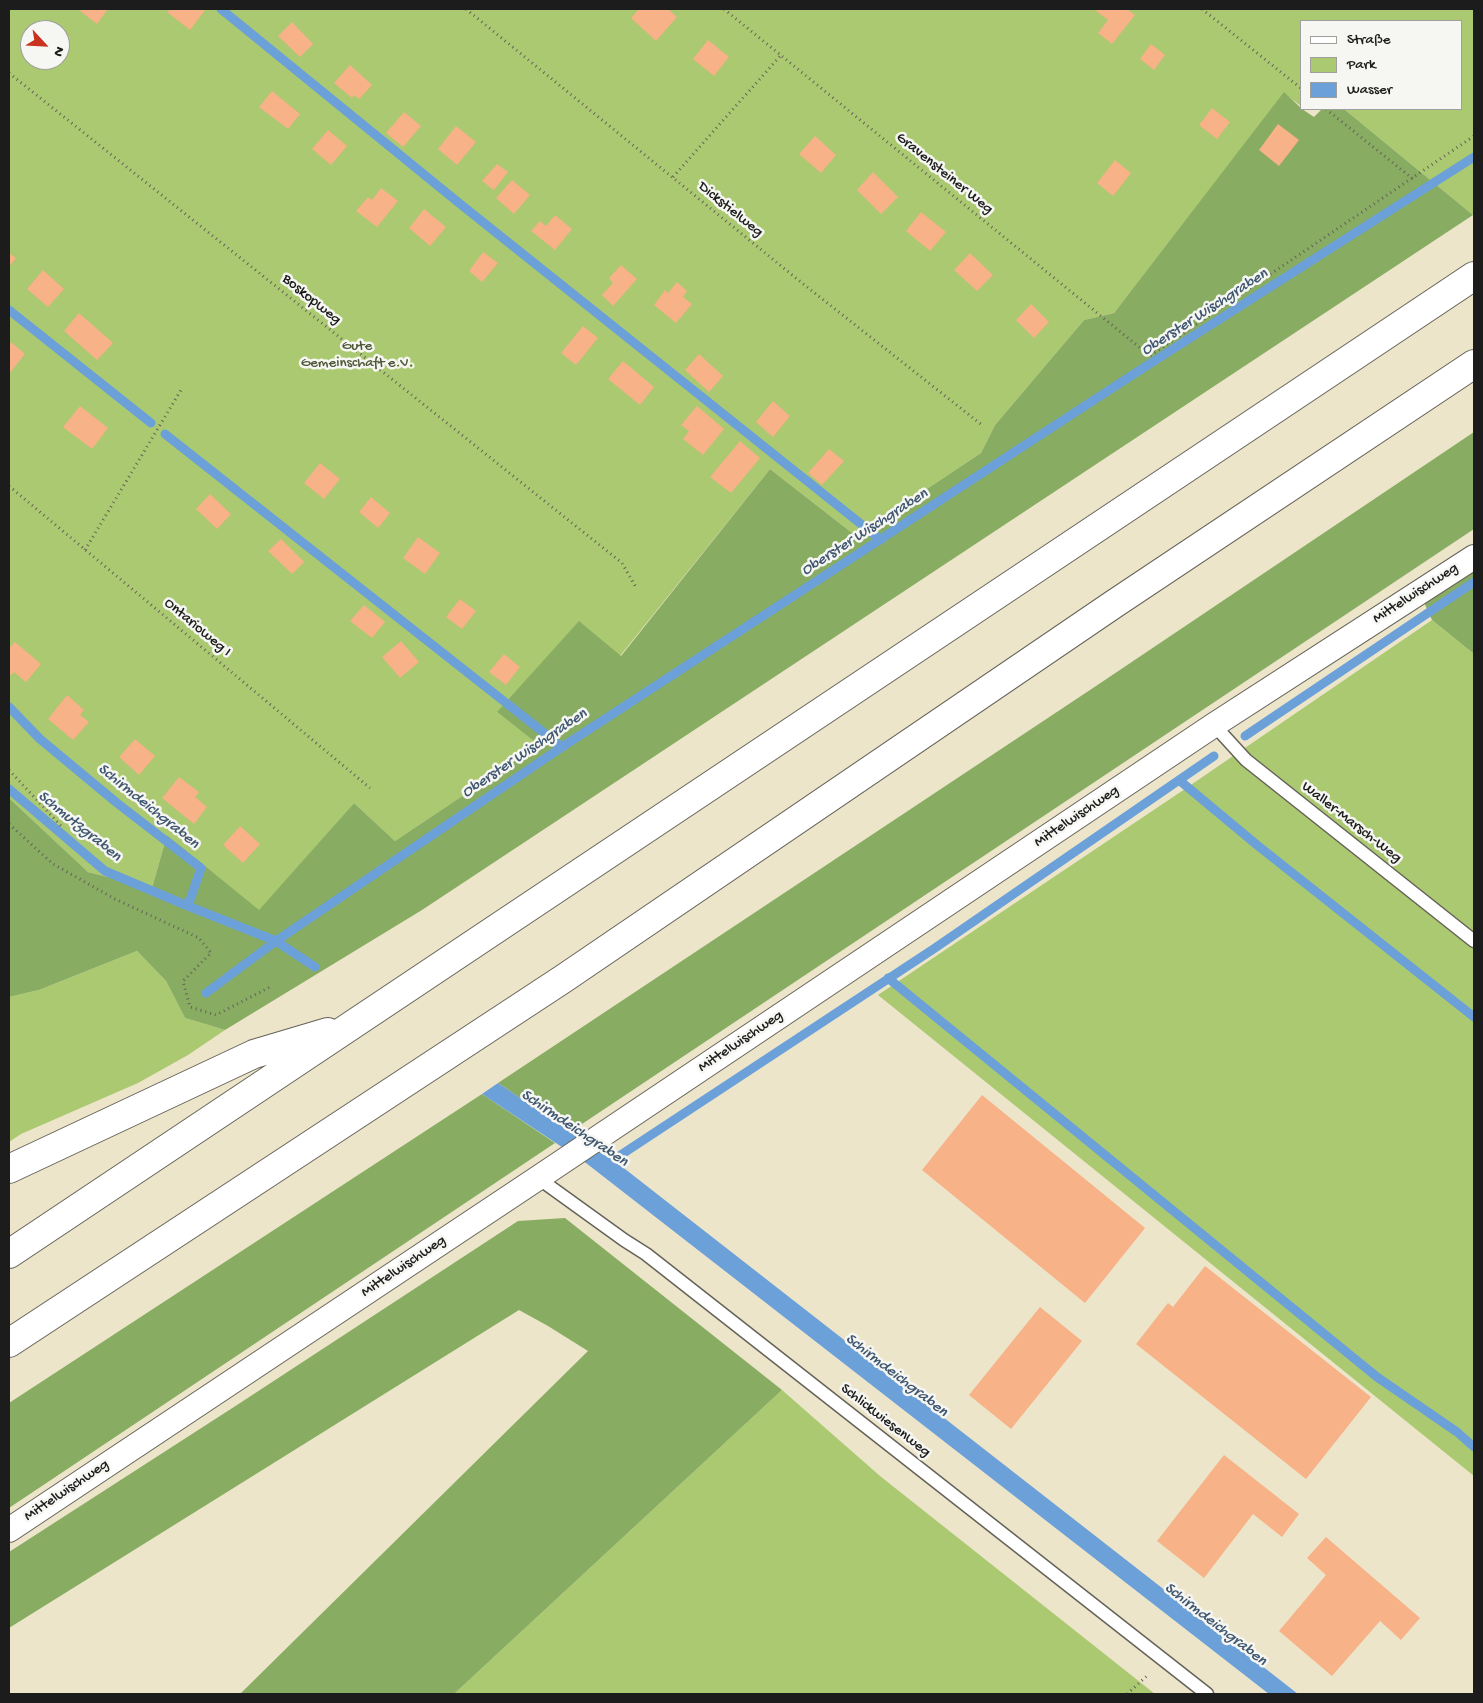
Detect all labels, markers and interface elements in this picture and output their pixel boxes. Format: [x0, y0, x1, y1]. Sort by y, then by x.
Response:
north arrow [20, 20, 70, 70]
legend [1300, 20, 1463, 110]
text: Straße [1347, 31, 1391, 49]
text: N [49, 43, 68, 59]
text: Park [1347, 56, 1376, 74]
text: Wasser [1347, 81, 1392, 99]
street label: Gravensteiner Weg [892, 129, 996, 219]
street label: Dickstielweg [694, 178, 766, 242]
water label: Oberster Wischgraben [1138, 265, 1272, 361]
street label: Boskopweg [278, 271, 344, 329]
park label: Gute Gemeinschaft e.V. [301, 338, 413, 373]
water label: Oberster Wischgraben [798, 485, 932, 581]
street label: Mittelwischweg [1370, 560, 1462, 628]
street label: Ontarioweg I [160, 595, 234, 661]
water label: Oberster Wischgraben [459, 705, 591, 803]
water label: Schirmdeichgraben [93, 760, 203, 854]
street label: Waller-Marsch-Weg [1297, 778, 1405, 868]
street label: Mittelwischweg [1031, 782, 1123, 852]
water label: Schmutzgraben [33, 787, 125, 867]
street label: Mittelwischweg [695, 1007, 787, 1077]
water label: Schirmdeichgraben [517, 1086, 631, 1172]
street label: Mittelwischweg [358, 1232, 450, 1302]
water label: Schirmdeichgraben [841, 1330, 951, 1422]
street label: Schlickwiesenweg [836, 1380, 934, 1462]
street label: Mittelwischweg [21, 1456, 113, 1526]
water label: Schirmdeichgraben [1160, 1579, 1270, 1671]

